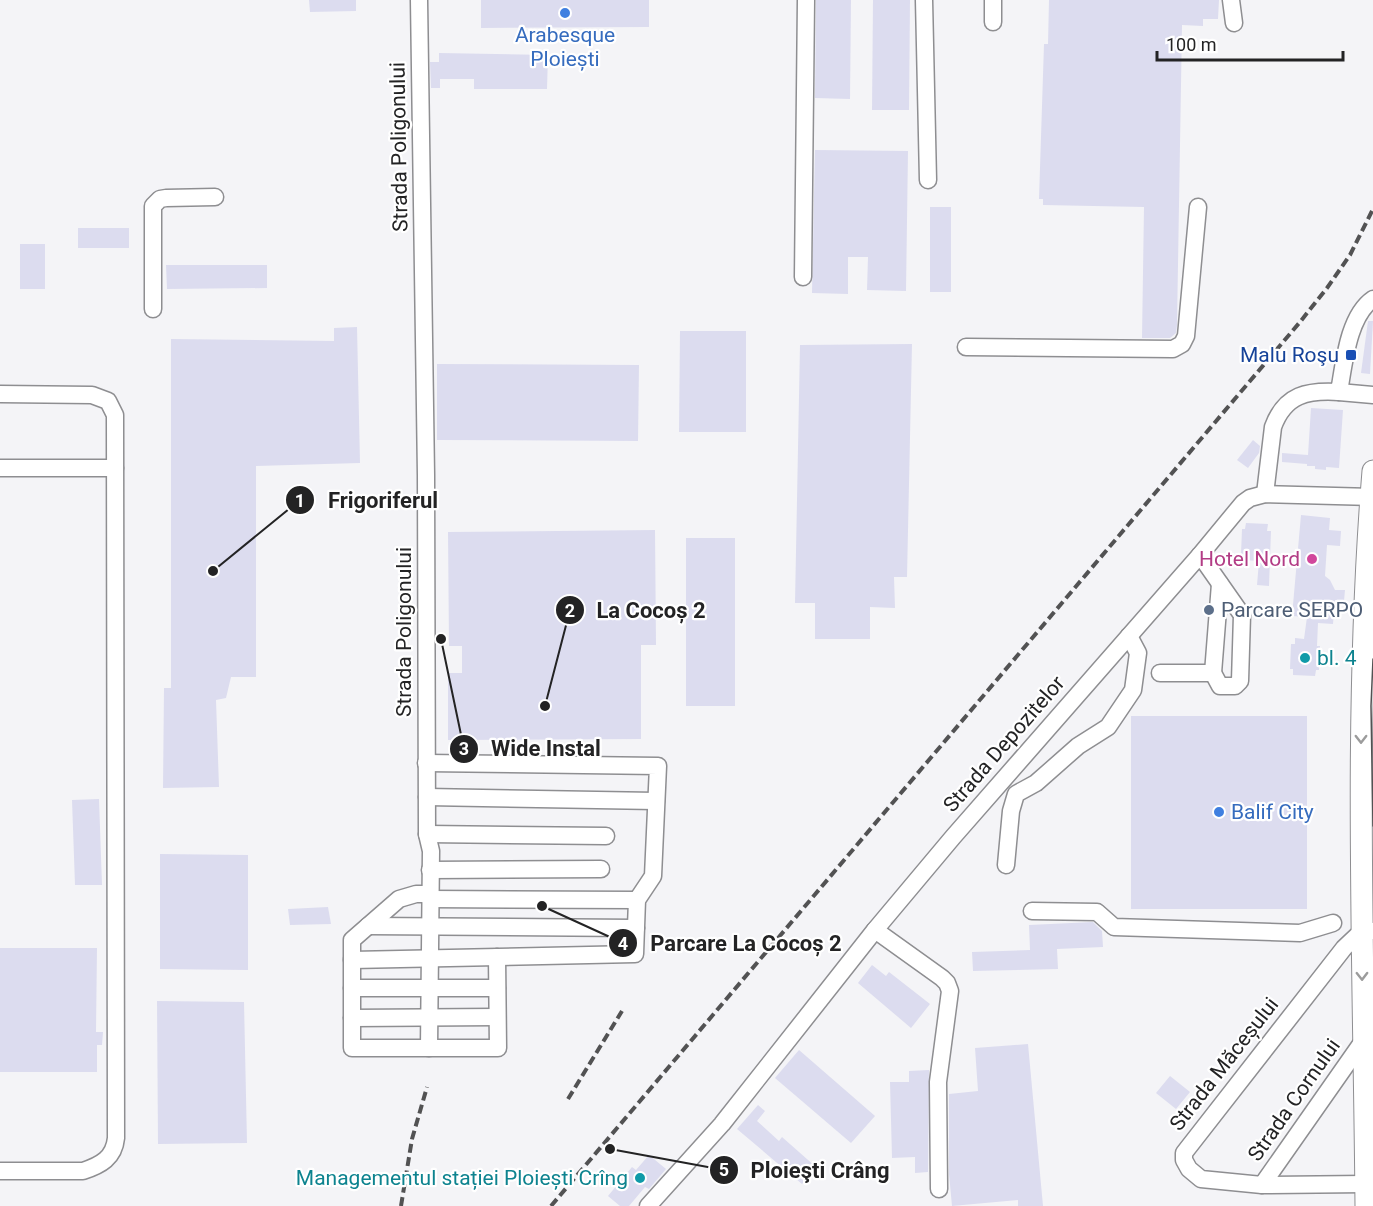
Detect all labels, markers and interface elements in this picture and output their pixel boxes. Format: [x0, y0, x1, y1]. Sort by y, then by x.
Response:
marker: Arabesque Ploiești [558, 6, 572, 20]
place label: Arabesque Ploiești [515, 23, 615, 71]
scale bar [1157, 24, 1343, 62]
text: 100 m [1166, 34, 1217, 55]
street label: Strada Poligonului [386, 62, 412, 232]
place label: Malu Roşu [1240, 343, 1339, 367]
marker: Malu Roşu [1344, 348, 1358, 362]
callout: Frigoriferul [285, 480, 450, 520]
text: Frigoriferul [328, 488, 438, 513]
text: 1 [295, 490, 305, 511]
street label: Strada Poligonului [392, 547, 416, 717]
place label: Hotel Nord [1199, 547, 1300, 571]
marker: Hotel Nord [1305, 552, 1319, 566]
callout: La Cocoș 2 [555, 590, 718, 630]
text: La Cocoș 2 [596, 598, 706, 624]
place label: Parcare SERPO [1221, 598, 1363, 622]
text: 2 [565, 600, 575, 621]
marker: Parcare SERPO [1202, 603, 1216, 617]
place label: bl. 4 [1317, 646, 1357, 670]
marker: bl. 4 [1298, 651, 1312, 665]
street label: Strada Depozitelor [938, 671, 1070, 817]
callout: Wide Instal [449, 729, 613, 769]
one-way arrow [1355, 735, 1367, 744]
text: Wide Instal [491, 736, 601, 761]
text: 3 [459, 738, 469, 759]
place label: Balif City [1231, 800, 1314, 824]
marker: Balif City [1212, 805, 1226, 819]
callout: Parcare La Cocoș 2 [608, 923, 853, 963]
text: Parcare La Cocoș 2 [650, 931, 842, 957]
text: 4 [618, 933, 628, 954]
one-way arrow [1356, 972, 1368, 981]
street label: Strada Măceșului [1165, 993, 1283, 1135]
street label: Strada Cornului [1243, 1034, 1345, 1166]
callout: Ploieşti Crâng [709, 1150, 902, 1190]
text: Ploieşti Crâng [751, 1158, 889, 1183]
text: 5 [719, 1159, 729, 1180]
place label: Managementul stației Ploiești Crîng [296, 1166, 628, 1191]
marker: Managementul stației Ploiești Crîng [633, 1171, 647, 1185]

